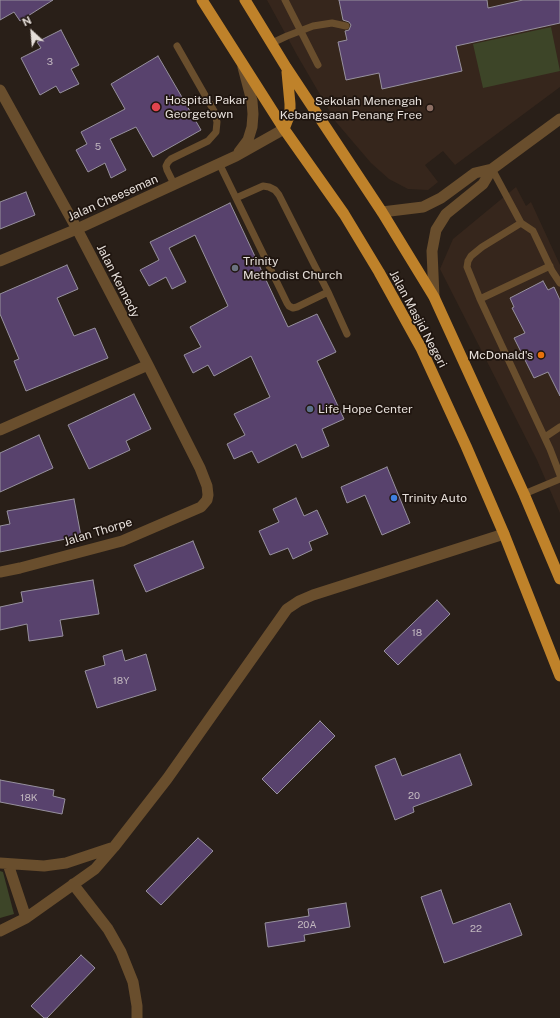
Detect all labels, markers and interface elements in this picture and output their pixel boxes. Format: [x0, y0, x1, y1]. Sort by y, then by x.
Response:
north arrow [12, 12, 52, 52]
text: N [20, 14, 33, 28]
house number: 3 [47, 56, 53, 68]
place label: Hospital Pakar Georgetown [165, 93, 247, 121]
place label: Sekolah Menengah Kebangsaan Penang Free [280, 94, 422, 122]
marker: Hospital Pakar Georgetown [150, 101, 162, 113]
marker: Sekolah Menengah Kebangsaan Penang Free [425, 103, 435, 113]
house number: 5 [95, 141, 101, 153]
street label: Jalan Cheeseman [66, 172, 160, 224]
street label: Jalan Kennedy [93, 242, 143, 320]
place label: Trinity Methodist Church [243, 254, 342, 282]
marker: Trinity Methodist Church [230, 263, 240, 273]
street label: Jalan Masjid Negeri [386, 268, 450, 370]
place label: McDonald's [469, 348, 533, 362]
marker: McDonald's [536, 350, 546, 360]
place label: Life Hope Center [318, 402, 413, 416]
marker: Life Hope Center [305, 404, 315, 414]
place label: Trinity Auto [402, 491, 467, 505]
marker: Trinity Auto [389, 493, 399, 503]
street label: Jalan Thorpe [62, 515, 134, 549]
house number: 18 [412, 627, 422, 639]
house number: 18Y [113, 675, 129, 687]
house number: 20 [408, 790, 420, 802]
house number: 18K [20, 792, 38, 804]
house number: 20A [297, 919, 317, 931]
house number: 22 [470, 923, 482, 935]

